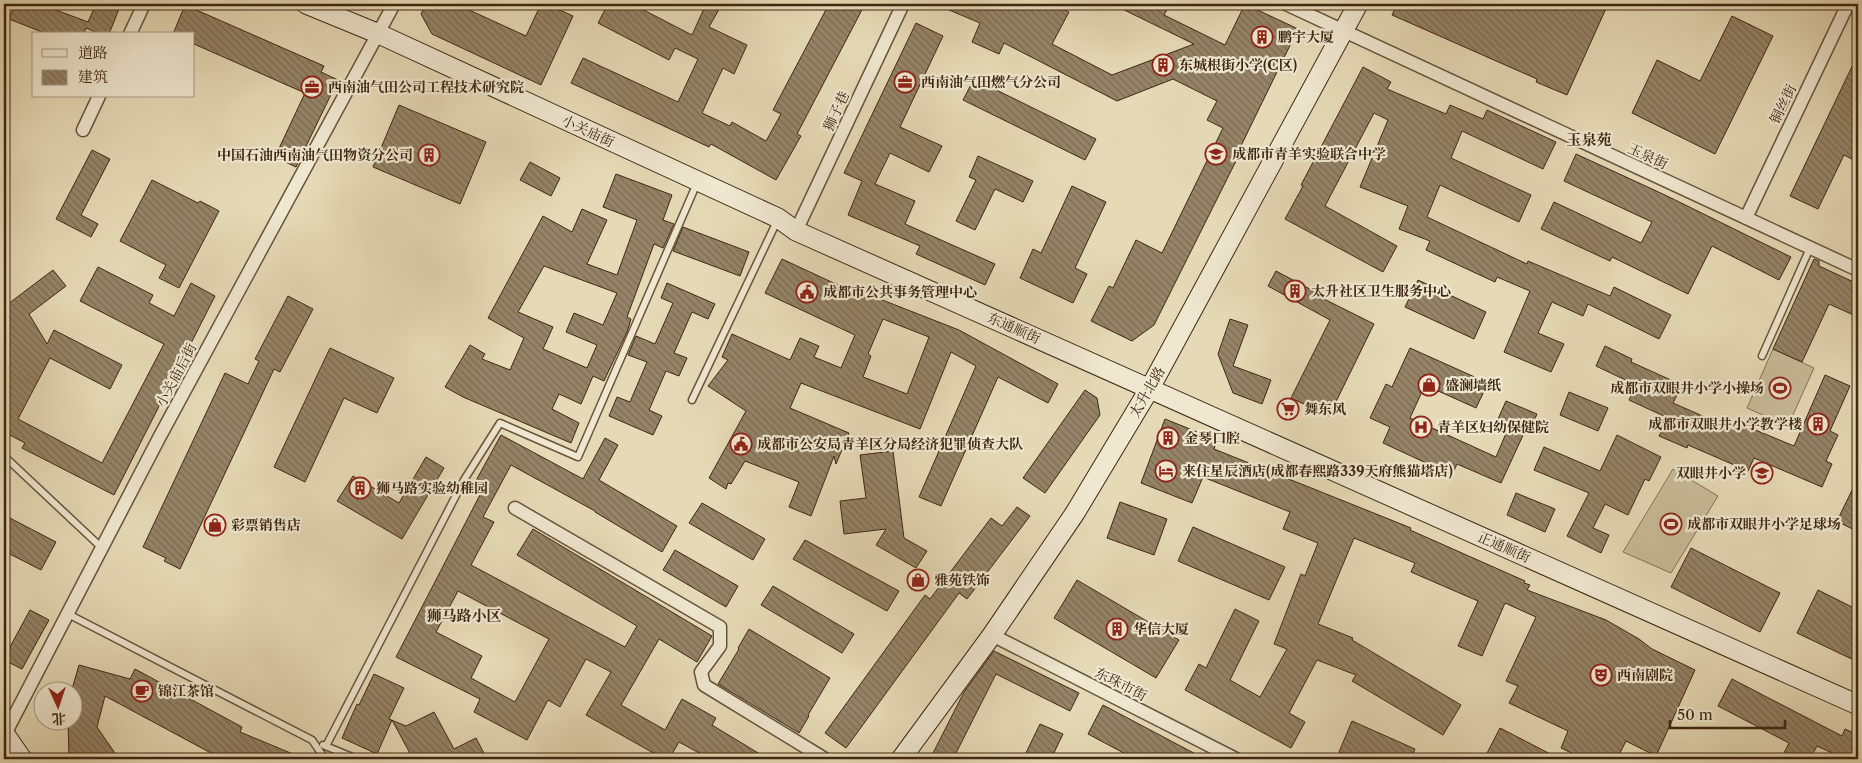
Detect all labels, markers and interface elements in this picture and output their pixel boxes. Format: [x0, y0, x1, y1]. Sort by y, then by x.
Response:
building icon: 鹏宇大厦 [1250, 25, 1274, 49]
place label: 鹏宇大厦 [1278, 28, 1334, 46]
legend [32, 32, 195, 98]
text: 道路 [78, 43, 108, 62]
building icon: 东城根街小学(C区) [1151, 53, 1175, 77]
place label: 东城根街小学(C区) [1179, 56, 1297, 74]
text: 建筑 [78, 67, 108, 86]
office icon: 西南油气田燃气分公司 [893, 70, 917, 94]
place label: 西南油气田燃气分公司 [921, 73, 1061, 91]
office icon: 西南油气田公司工程技术研究院 [300, 75, 324, 99]
place label: 西南油气田公司工程技术研究院 [328, 78, 524, 96]
street label: 铜丝街 [1766, 81, 1800, 127]
street label: 狮子巷 [819, 88, 853, 134]
street label: 小关庙街 [559, 111, 617, 151]
district label: 玉泉苑 [1566, 130, 1612, 149]
street label: 玉泉街 [1625, 139, 1671, 173]
school or university icon: 成都市青羊实验联合中学 [1204, 142, 1228, 166]
building icon: 中国石油西南油气田物资分公司 [417, 143, 441, 167]
place label: 成都市青羊实验联合中学 [1232, 145, 1386, 163]
place label: 中国石油西南油气田物资分公司 [217, 146, 413, 164]
building icon: 太升社区卫生服务中心 [1283, 279, 1307, 303]
public building icon: 成都市公共事务管理中心 [795, 280, 819, 304]
place label: 太升社区卫生服务中心 [1311, 282, 1451, 300]
place label: 成都市公共事务管理中心 [823, 283, 977, 301]
street label: 东通顺街 [985, 308, 1043, 348]
street label: 小关庙后街 [152, 340, 200, 410]
street label: 太升北路 [1125, 363, 1169, 421]
shop icon: 盛澜墙纸 [1417, 373, 1441, 397]
place label: 盛澜墙纸 [1445, 376, 1501, 394]
sports icon: 成都市双眼井小学小操场 [1768, 376, 1792, 400]
place label: 成都市双眼井小学小操场 [1610, 379, 1764, 397]
supermarket icon: 舞东风 [1276, 397, 1300, 421]
place label: 舞东风 [1304, 400, 1346, 418]
building icon: 成都市双眼井小学教学楼 [1806, 412, 1830, 436]
hospital icon: 青羊区妇幼保健院 [1409, 415, 1433, 439]
place label: 成都市双眼井小学教学楼 [1648, 415, 1802, 433]
place label: 青羊区妇幼保健院 [1437, 418, 1549, 436]
building icon: 金琴口腔 [1156, 426, 1180, 450]
place label: 金琴口腔 [1184, 429, 1240, 447]
public building icon: 成都市公安局青羊区分局经济犯罪侦查大队 [729, 432, 753, 456]
place label: 成都市公安局青羊区分局经济犯罪侦查大队 [757, 435, 1023, 453]
hotel icon: 来住星辰酒店(成都春熙路339天府熊猫塔店) [1154, 459, 1178, 483]
school or university icon: 双眼井小学 [1750, 461, 1774, 485]
place label: 来住星辰酒店(成都春熙路339天府熊猫塔店) [1182, 462, 1453, 480]
place label: 双眼井小学 [1676, 464, 1746, 482]
building icon: 狮马路实验幼稚园 [348, 476, 372, 500]
place label: 狮马路实验幼稚园 [376, 479, 488, 497]
sports icon: 成都市双眼井小学足球场 [1659, 512, 1683, 536]
shop icon: 彩票销售店 [203, 513, 227, 537]
place label: 成都市双眼井小学足球场 [1687, 515, 1841, 533]
place label: 彩票销售店 [231, 516, 301, 534]
street label: 正通顺街 [1475, 527, 1533, 567]
shop icon: 雅苑铁饰 [906, 568, 930, 592]
place label: 雅苑铁饰 [934, 571, 990, 589]
district label: 狮马路小区 [426, 606, 502, 625]
building icon: 华信大厦 [1105, 617, 1129, 641]
place label: 华信大厦 [1133, 620, 1189, 638]
street label: 东珠市街 [1092, 663, 1150, 705]
theatre icon: 西南剧院 [1589, 663, 1613, 687]
place label: 西南剧院 [1617, 666, 1673, 684]
cafe icon: 锦江茶馆 [130, 679, 154, 703]
north arrow [32, 680, 82, 730]
place label: 锦江茶馆 [158, 682, 214, 700]
scale bar [1670, 698, 1784, 730]
text: 50 m [1677, 705, 1713, 724]
text: 北 [51, 710, 66, 728]

